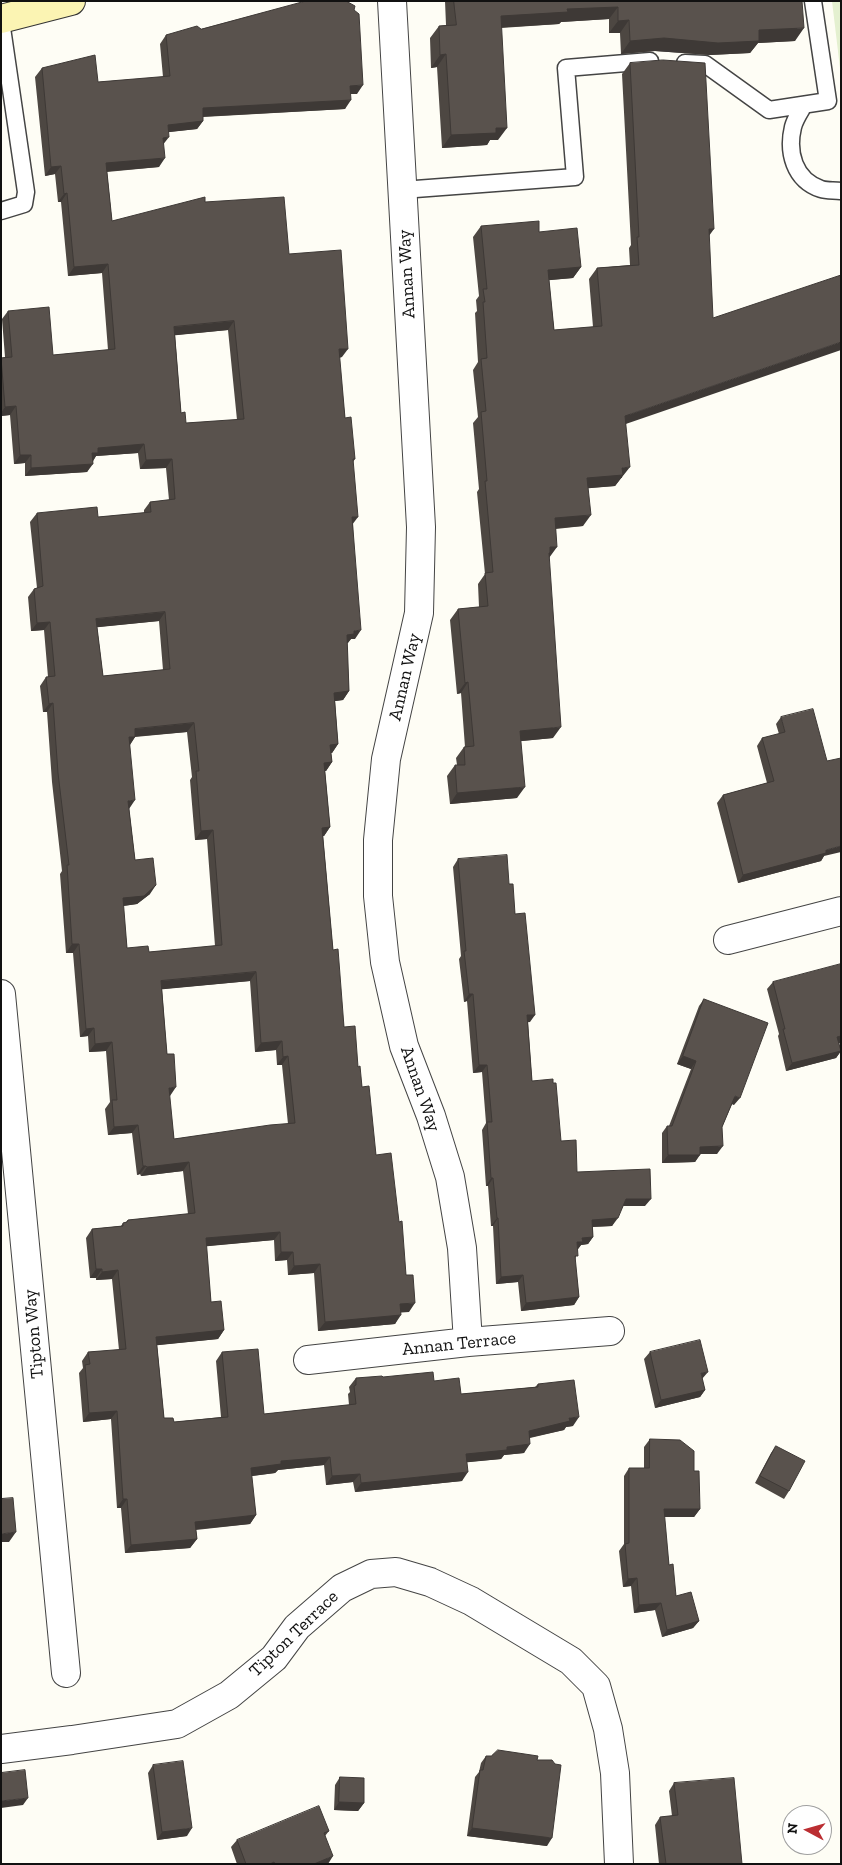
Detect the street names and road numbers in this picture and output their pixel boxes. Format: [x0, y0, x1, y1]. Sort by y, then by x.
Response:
street label: Annan Way [394, 229, 420, 319]
street label: Annan Way [384, 631, 426, 723]
street label: Annan Way [395, 1043, 445, 1135]
street label: Tipton Way [19, 1288, 49, 1380]
street label: Annan Terrace [401, 1327, 517, 1361]
street label: Tipton Terrace [245, 1586, 343, 1682]

